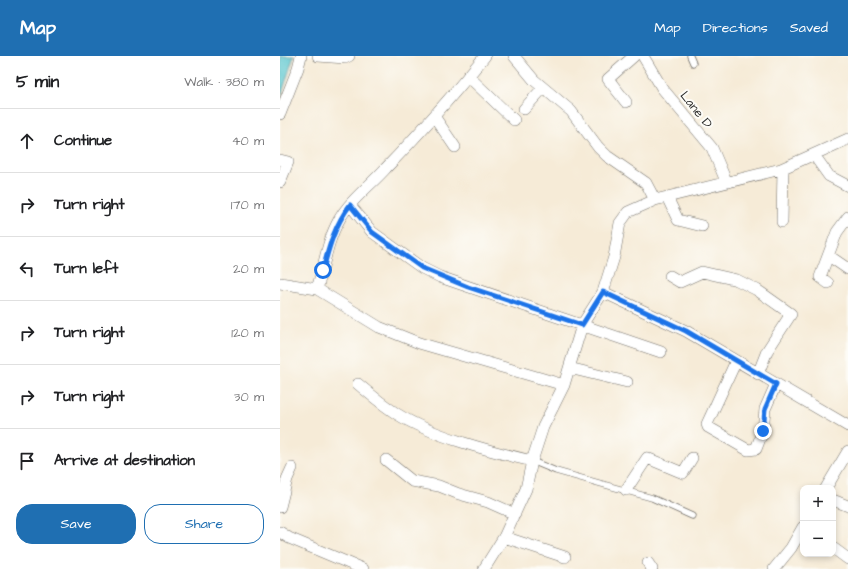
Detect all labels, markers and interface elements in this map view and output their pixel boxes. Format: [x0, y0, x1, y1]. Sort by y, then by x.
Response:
text: Map [20, 15, 56, 42]
text: Map [654, 18, 681, 38]
text: Directions [703, 18, 768, 38]
text: Saved [790, 18, 828, 38]
text: 5 min [16, 70, 59, 94]
text: Walk · 380 m [184, 73, 264, 91]
street label: Lane D [676, 87, 717, 132]
icon: ahead [16, 130, 38, 152]
text: Continue [54, 130, 112, 151]
text: 40 m [232, 132, 264, 150]
icon: right [16, 194, 38, 216]
text: Turn right [54, 194, 125, 215]
text: 170 m [231, 196, 264, 214]
icon: left [16, 258, 38, 280]
text: Turn left [54, 258, 118, 279]
text: 20 m [233, 260, 264, 278]
route start [314, 261, 332, 279]
icon: right [16, 322, 38, 344]
text: Turn right [54, 322, 125, 343]
text: 120 m [231, 324, 264, 342]
icon: right [16, 386, 38, 408]
text: Turn right [54, 386, 125, 407]
text: 30 m [234, 388, 264, 406]
route end [754, 422, 772, 440]
icon: arrive [16, 450, 38, 472]
text: Arrive at destination [54, 450, 195, 471]
map controls [800, 485, 836, 557]
button: + [800, 485, 836, 521]
button: Save [16, 504, 136, 544]
button: Share [144, 504, 264, 544]
button: − [800, 521, 836, 557]

